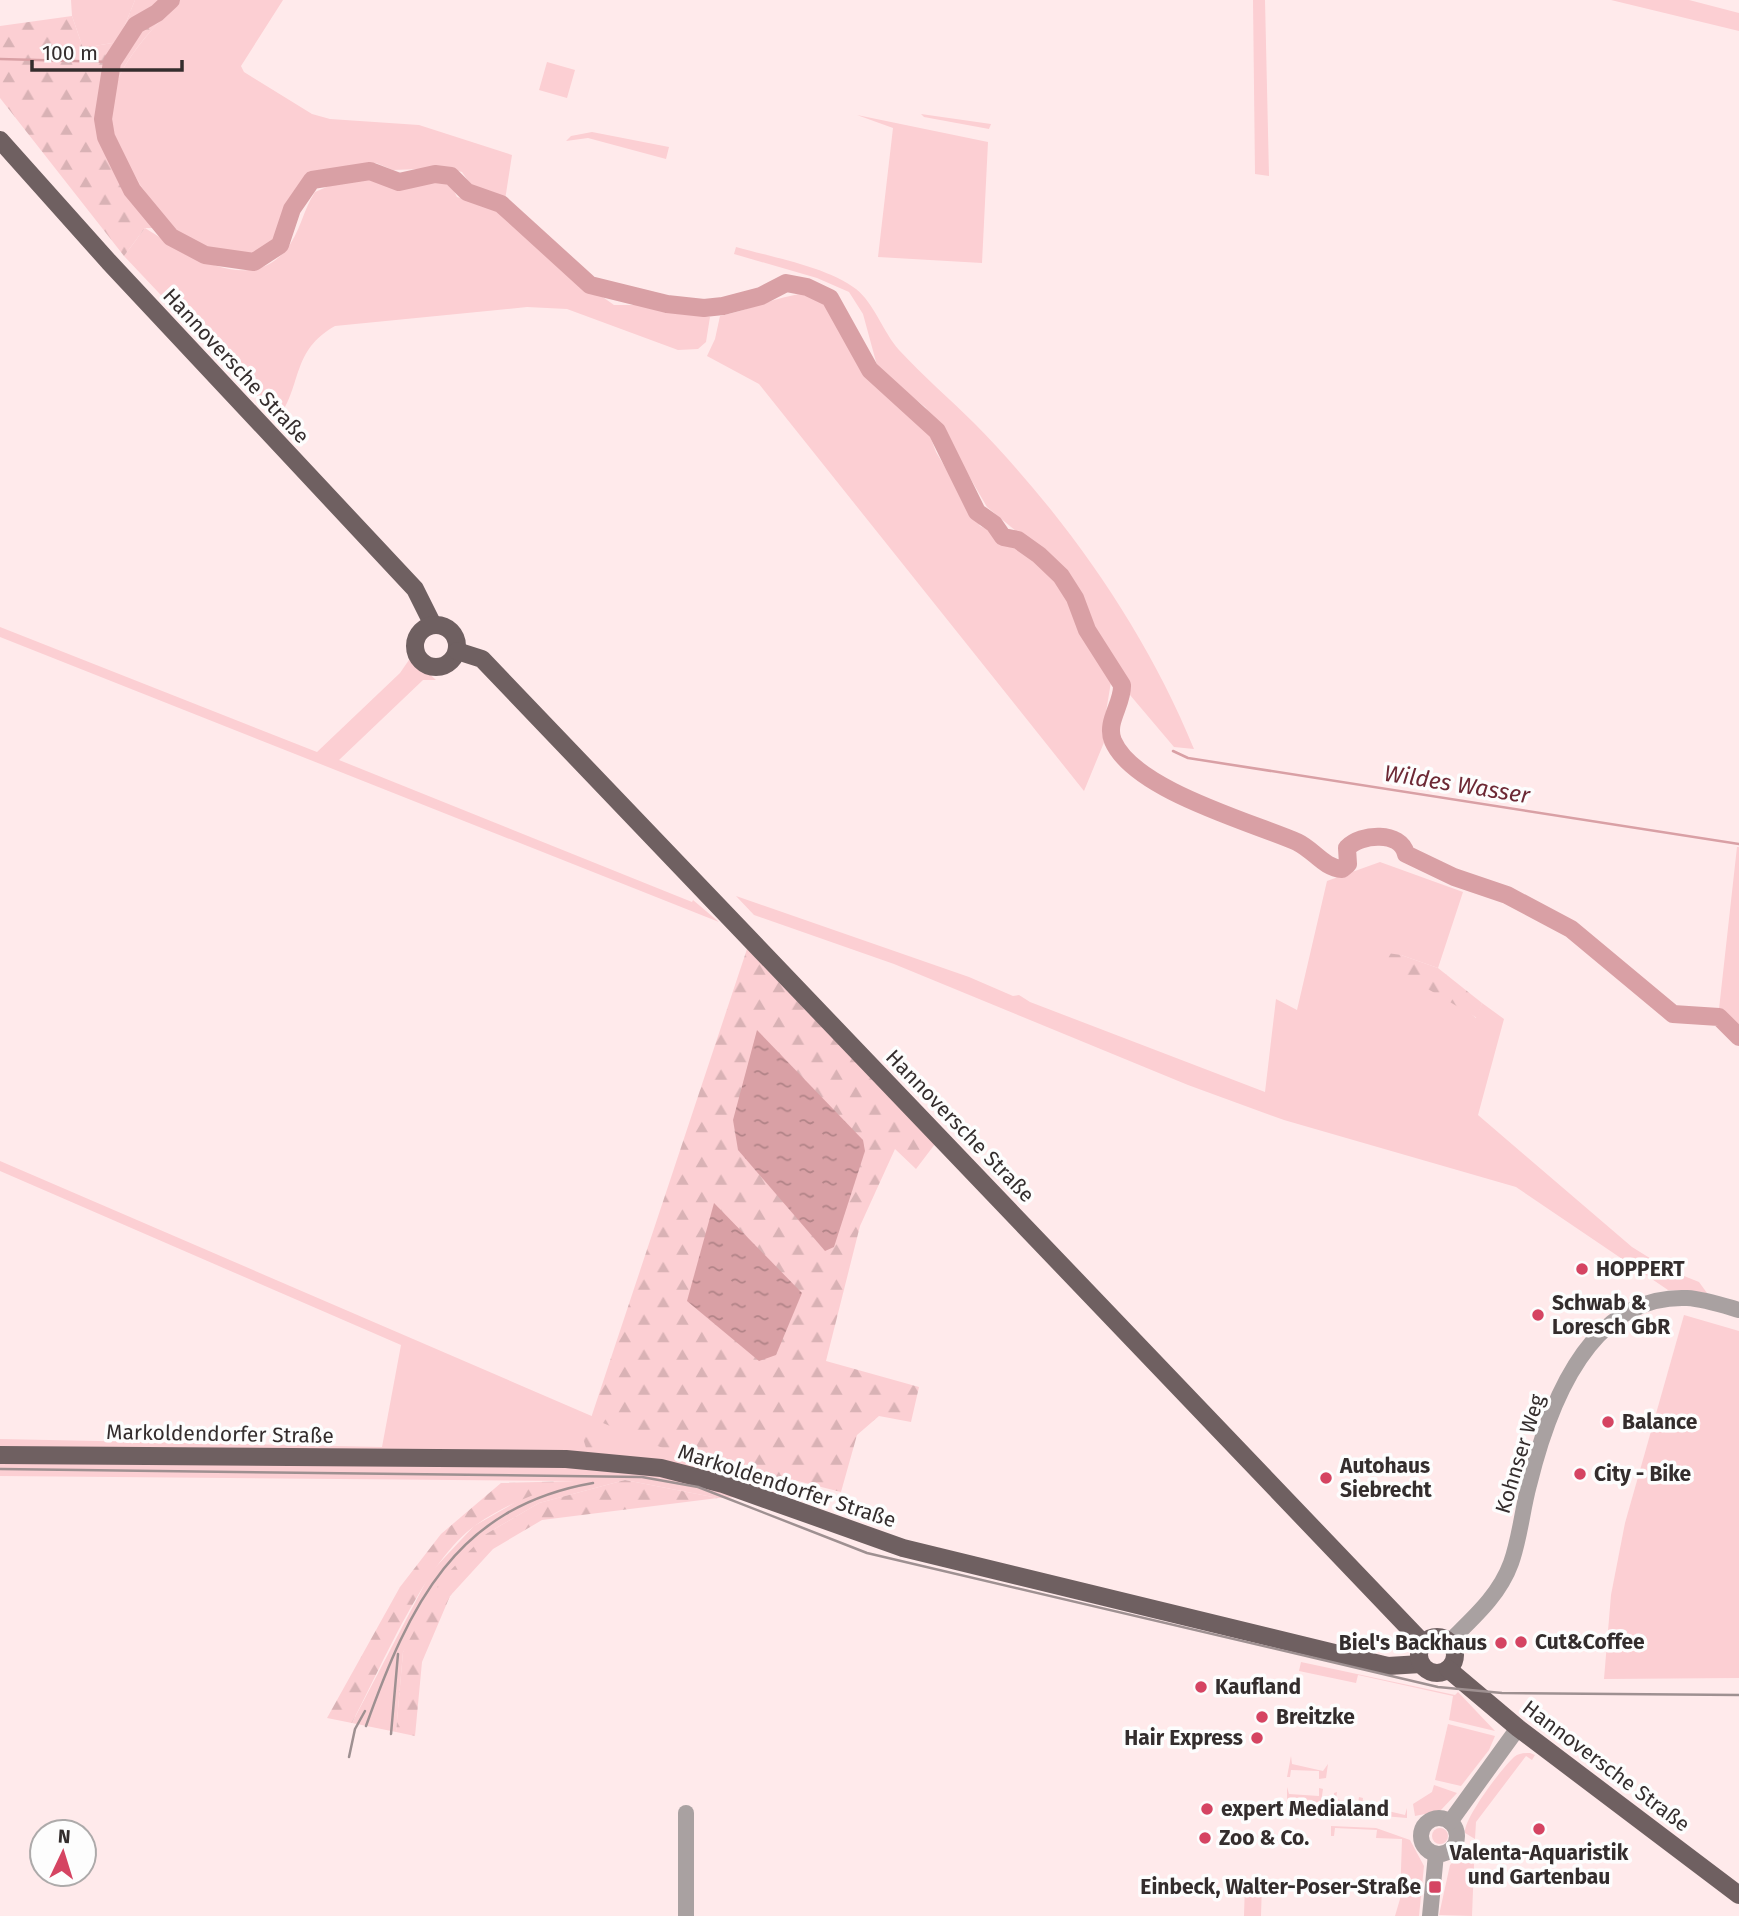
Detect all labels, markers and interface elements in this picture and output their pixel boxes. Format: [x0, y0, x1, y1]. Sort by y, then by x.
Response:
scale bar [32, 28, 182, 72]
text: 100 m [42, 40, 98, 66]
street label: Hannoversche Straße [157, 283, 315, 449]
water label: Wildes Wasser [1382, 759, 1533, 810]
street label: Hannoversche Straße [880, 1044, 1040, 1208]
place label: HOPPERT [1596, 1256, 1685, 1282]
marker: HOPPERT [1574, 1261, 1590, 1277]
place label: Schwab & Loresch GbR [1552, 1290, 1671, 1340]
marker: Schwab & Loresch GbR [1530, 1307, 1546, 1323]
street label: Kohnser Weg [1490, 1391, 1550, 1517]
place label: Balance [1622, 1409, 1698, 1435]
marker: Balance [1600, 1414, 1616, 1430]
street label: Markoldendorfer Straße [106, 1419, 334, 1449]
street label: Markoldendorfer Straße [675, 1438, 899, 1534]
place label: Autohaus Siebrecht [1339, 1453, 1433, 1503]
place label: City - Bike [1594, 1461, 1692, 1487]
marker: City - Bike [1572, 1466, 1588, 1482]
marker: Autohaus Siebrecht [1318, 1470, 1334, 1486]
place label: Cut&Coffee [1535, 1629, 1645, 1655]
place label: Biel's Backhaus [1339, 1630, 1487, 1656]
marker: Cut&Coffee [1513, 1634, 1529, 1650]
marker: Biel's Backhaus [1493, 1635, 1509, 1651]
place label: Kaufland [1215, 1674, 1301, 1700]
marker: Kaufland [1193, 1679, 1209, 1695]
street label: Hannoversche Straße [1517, 1695, 1695, 1837]
place label: Breitzke [1276, 1704, 1355, 1730]
marker: Breitzke [1254, 1709, 1270, 1725]
place label: Hair Express [1124, 1725, 1243, 1751]
marker: Hair Express [1249, 1730, 1265, 1746]
place label: expert Medialand [1221, 1796, 1389, 1822]
marker: expert Medialand [1199, 1801, 1215, 1817]
north arrow [28, 1818, 98, 1888]
marker: Valenta-Aquaristik und Gartenbau [1531, 1821, 1547, 1837]
text: N [57, 1825, 71, 1848]
place label: Zoo & Co. [1219, 1825, 1309, 1851]
marker: Zoo & Co. [1197, 1830, 1213, 1846]
place label: Valenta-Aquaristik und Gartenbau [1449, 1840, 1629, 1890]
place label: Einbeck, Walter-Poser-Straße [1140, 1874, 1421, 1900]
marker: Einbeck, Walter-Poser-Straße [1427, 1879, 1443, 1895]

